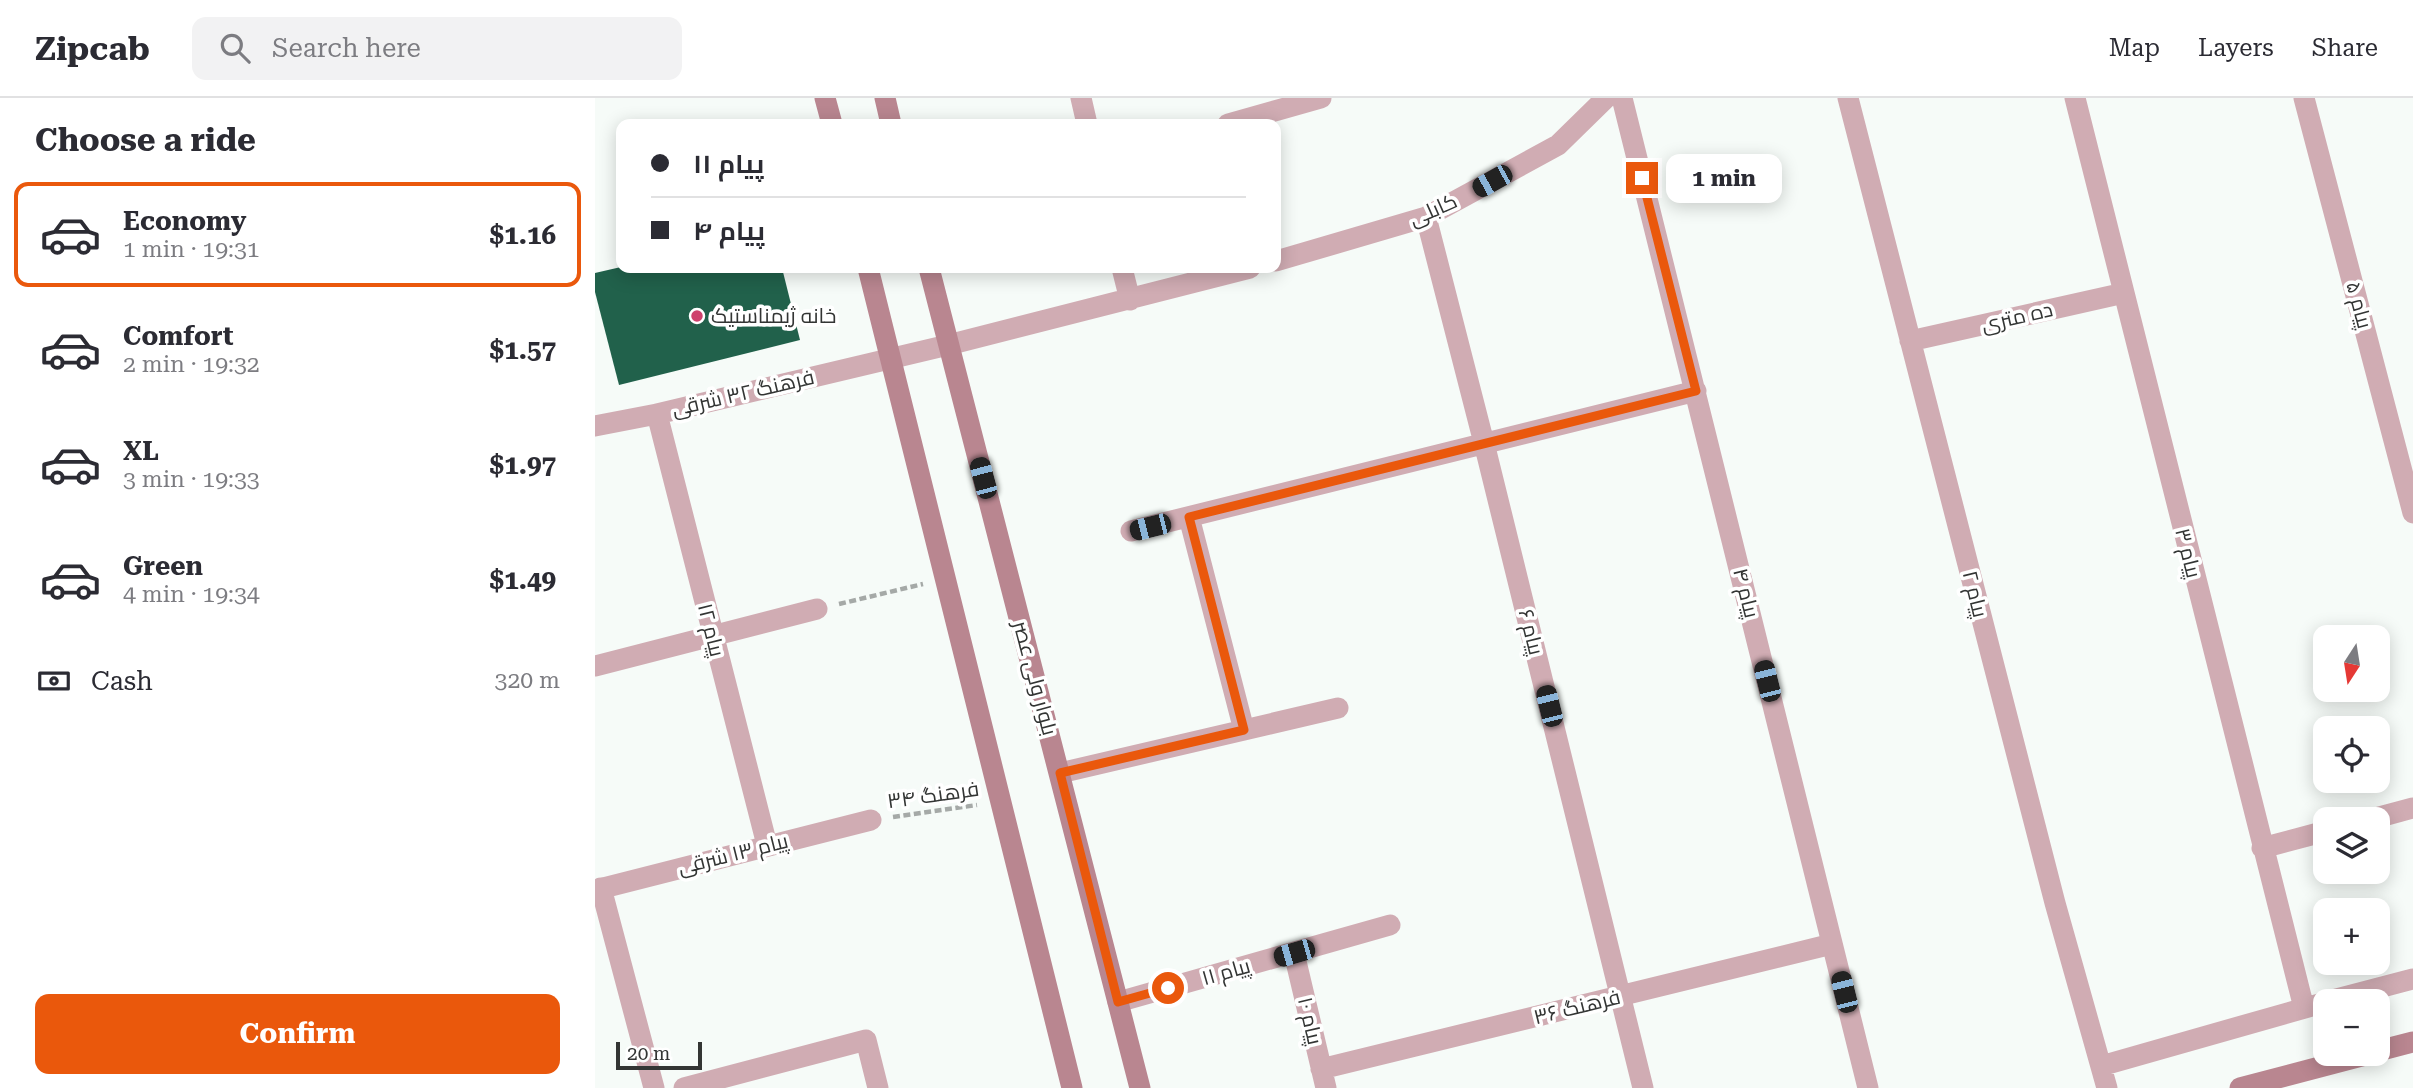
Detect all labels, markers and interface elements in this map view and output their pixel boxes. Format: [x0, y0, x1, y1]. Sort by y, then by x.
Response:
search box [192, 17, 682, 80]
text: Zipcab [35, 29, 150, 68]
icon: search [216, 29, 254, 67]
text: Search here [272, 33, 421, 63]
text: Map [2109, 34, 2160, 62]
text: Layers [2198, 34, 2274, 62]
text: Share [2312, 34, 2378, 62]
text: Choose a ride [35, 121, 256, 159]
text: پیام ۱۱ [693, 149, 764, 179]
callout: 1 min [1667, 154, 1782, 202]
car [1469, 162, 1516, 200]
route end [1626, 162, 1658, 194]
text: 1 min [1692, 165, 1756, 192]
street label: کابلی [1405, 189, 1461, 232]
icon: car [39, 203, 102, 266]
text: Economy [123, 206, 246, 236]
text: پیام ۴ [693, 216, 765, 246]
text: $1.16 [490, 220, 556, 250]
text: 1 min · 19:31 [123, 236, 260, 263]
street label: پیام ۵ [2339, 279, 2377, 332]
street label: ده متری [1979, 297, 2055, 338]
place label: خانه ژیمناستیک [711, 304, 836, 328]
marker: خانه ژیمناستیک [689, 308, 705, 324]
icon: car [39, 318, 102, 381]
text: Comfort [123, 321, 233, 351]
text: $1.57 [490, 335, 556, 365]
text: 2 min · 19:32 [123, 351, 260, 378]
street label: فرهنگ ۳۲ شرقی [669, 365, 817, 422]
icon: car [39, 433, 102, 496]
text: XL [123, 436, 159, 466]
text: $1.97 [490, 450, 556, 480]
car [968, 455, 999, 501]
text: 3 min · 19:33 [123, 466, 260, 493]
car [1128, 512, 1173, 542]
street label: پیام ۳ [2168, 526, 2206, 581]
icon: car [39, 548, 102, 611]
text: Green [123, 551, 203, 581]
text: $1.49 [490, 565, 556, 595]
street label: پیام ۴ [1726, 566, 1764, 621]
street label: پیام ۲ [1956, 568, 1992, 621]
text: 4 min · 19:34 [123, 581, 260, 608]
street label: پیام ۱۲ [691, 601, 729, 660]
street label: پیام ۶ [1512, 607, 1548, 658]
street label: بلوار ولی عصر [1007, 617, 1062, 738]
north arrow [2313, 625, 2391, 702]
map controls [2313, 625, 2390, 1066]
car [1752, 658, 1783, 704]
icon: cash [35, 662, 73, 700]
text: Cash [91, 666, 153, 696]
text: 320 m [495, 667, 560, 694]
car [1534, 683, 1565, 729]
button: locate [2313, 716, 2390, 793]
street label: فرهنگ ۳۴ [885, 777, 981, 813]
button: layers [2313, 807, 2390, 884]
street label: پیام ۱۳ شرقی [675, 829, 792, 881]
button: + [2313, 898, 2390, 975]
car [1271, 937, 1318, 969]
street label: پیام ۱۱ [1199, 954, 1254, 992]
car [1829, 969, 1860, 1015]
route start [1152, 972, 1184, 1004]
street label: فرهنگ ۳۶ [1531, 985, 1623, 1029]
button: − [2313, 989, 2390, 1066]
button: Confirm [35, 994, 560, 1074]
street label: پیام ۱۰ [1291, 995, 1327, 1048]
scale bar [616, 1039, 702, 1071]
text: 20 m [627, 1042, 670, 1065]

